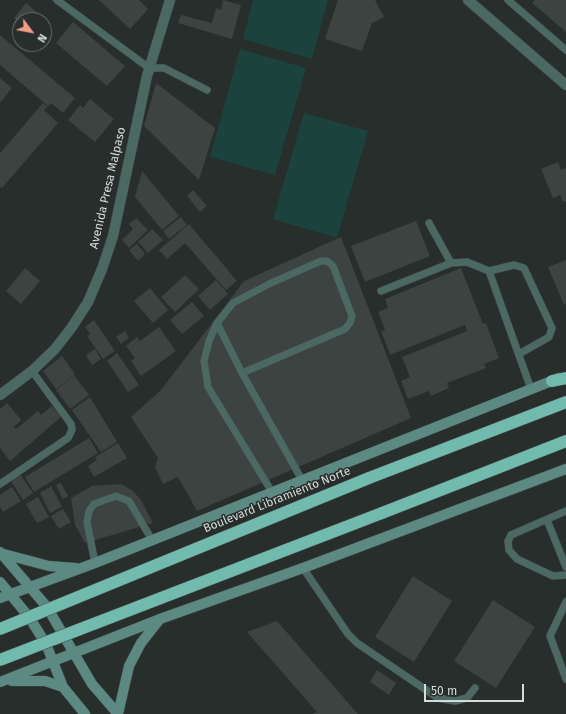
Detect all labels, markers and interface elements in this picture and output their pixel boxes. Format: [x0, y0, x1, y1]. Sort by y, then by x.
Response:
north arrow [12, 12, 52, 52]
text: N [34, 32, 49, 45]
street label: Avenida Presa Malpaso [87, 126, 129, 250]
street label: Boulevard Libramiento Norte [201, 464, 353, 536]
scale bar [426, 676, 526, 702]
text: 50 m [431, 684, 457, 698]

